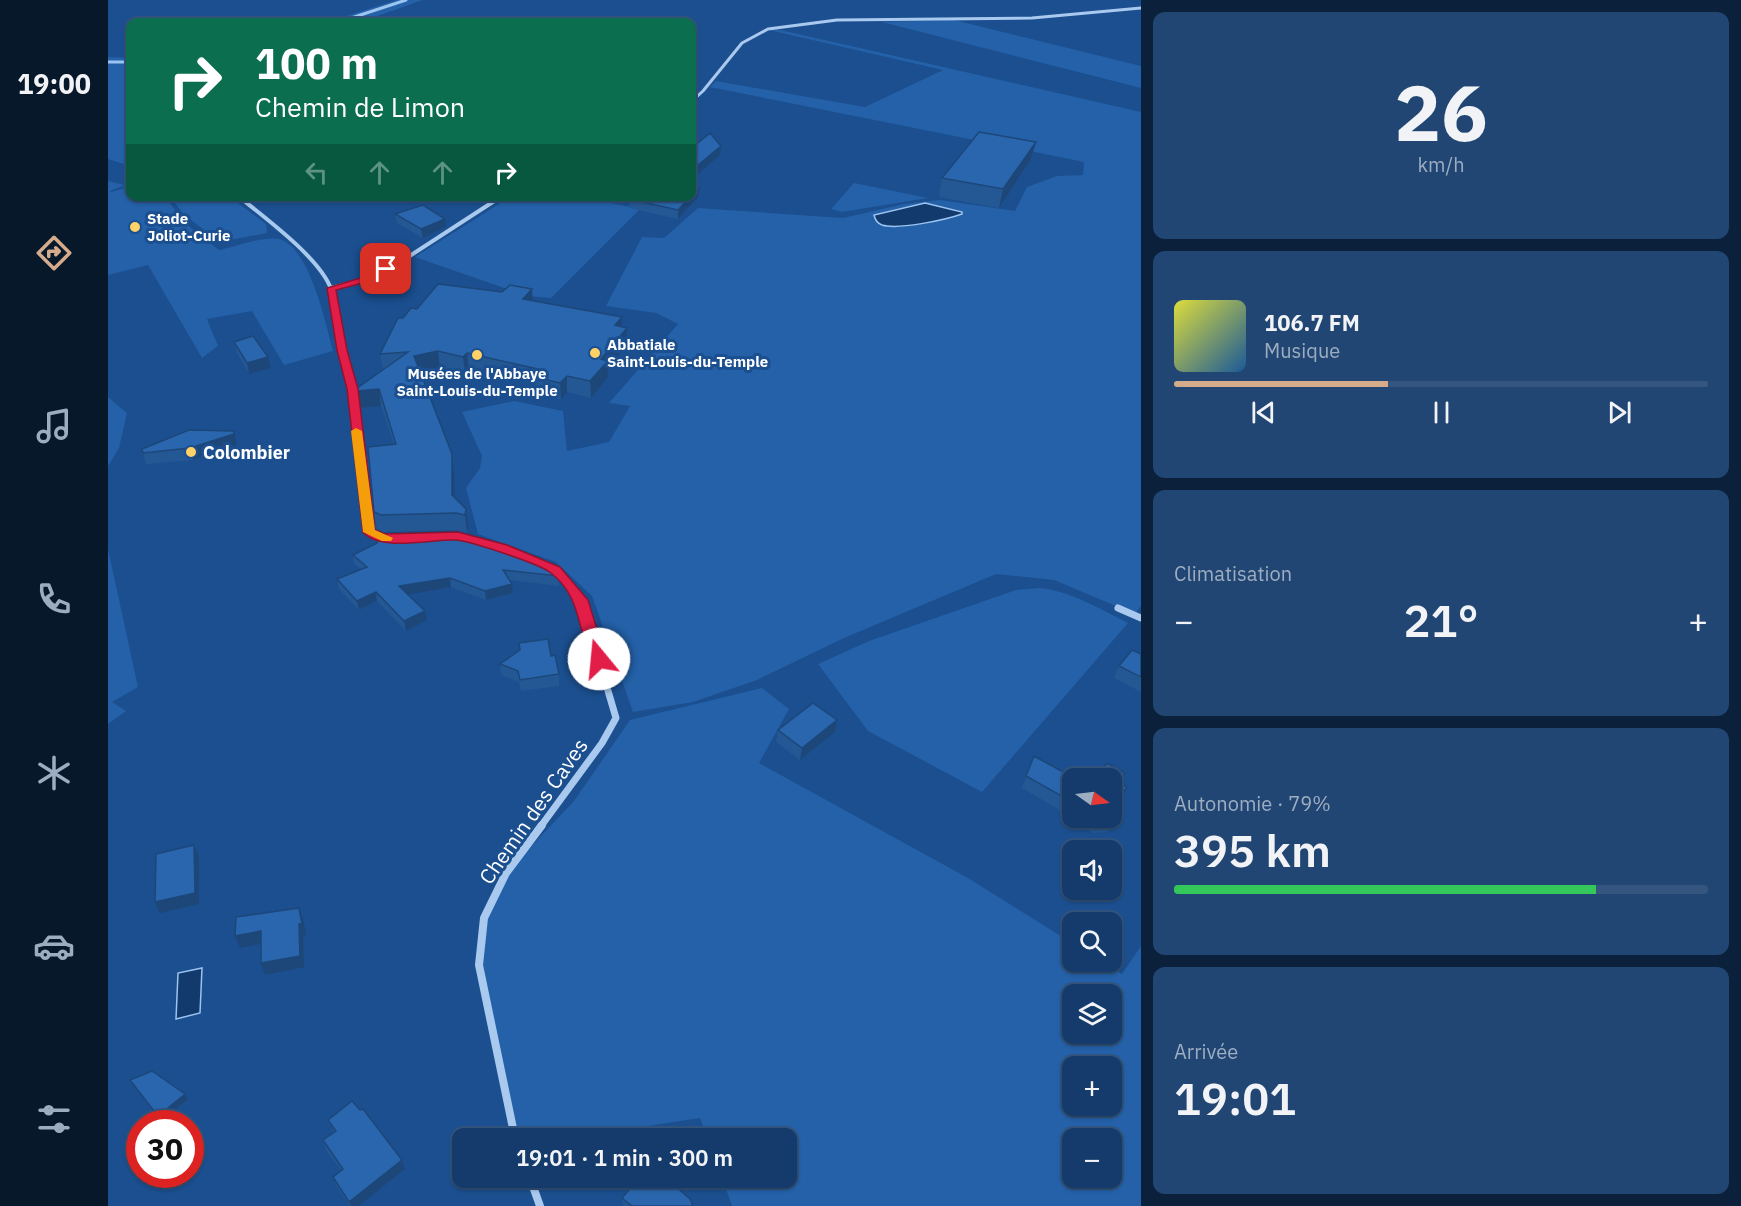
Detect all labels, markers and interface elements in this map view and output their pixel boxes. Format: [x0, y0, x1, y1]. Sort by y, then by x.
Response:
text: 100 m [255, 36, 378, 91]
icon: right [156, 42, 234, 120]
text: 26 [1394, 61, 1488, 162]
text: 19:00 [17, 66, 91, 101]
text: Chemin de Limon [255, 89, 465, 124]
text: km/h [1417, 151, 1465, 178]
icon: left [300, 156, 333, 189]
icon: ahead [363, 156, 396, 189]
icon: ahead [426, 156, 459, 189]
icon: right [489, 156, 522, 189]
place label: Stade Joliot-Curie [147, 209, 230, 245]
marker: Stade Joliot-Curie [128, 220, 142, 234]
icon: directions [33, 232, 75, 274]
pin [360, 243, 411, 294]
icon: arrive [369, 252, 402, 285]
text: 106.7 FM [1264, 308, 1360, 337]
place label: Abbatiale Saint-Louis-du-Temple [607, 335, 768, 371]
text: Musique [1264, 337, 1340, 364]
marker: Abbatiale Saint-Louis-du-Temple [588, 346, 602, 360]
marker: Musées de l'Abbaye Saint-Louis-du-Temple [470, 348, 484, 362]
place label: Musées de l'Abbaye Saint-Louis-du-Temple [396, 364, 558, 400]
icon: previous [1247, 396, 1280, 429]
icon: pause [1425, 396, 1458, 429]
icon: next [1603, 396, 1636, 429]
icon: music [33, 405, 75, 447]
place label: Colombier [203, 441, 290, 464]
marker: Colombier [184, 445, 198, 459]
text: Climatisation [1174, 560, 1292, 587]
icon: phone [33, 578, 75, 620]
text: 21° [1403, 591, 1479, 649]
text: − [1174, 599, 1194, 642]
text: + [1688, 599, 1708, 642]
position arrow [567, 627, 631, 691]
street label: Chemin des Caves [472, 733, 594, 889]
icon: climate [33, 752, 75, 794]
north arrow [1062, 768, 1122, 828]
map controls [1062, 768, 1122, 1188]
text: Autonomie · 79% [1174, 790, 1331, 817]
text: 395 km [1174, 821, 1331, 879]
button: sound [1062, 840, 1122, 900]
button: search [1062, 912, 1122, 972]
icon: car [33, 925, 75, 967]
button: layers [1062, 984, 1122, 1044]
text: Arrivée [1174, 1038, 1238, 1065]
button: + [1062, 1056, 1122, 1116]
text: 19:01 [1174, 1069, 1296, 1127]
icon: filters [33, 1098, 75, 1140]
speed limit sign: 30 [126, 1110, 204, 1188]
button: − [1062, 1128, 1122, 1188]
text: 19:01 · 1 min · 300 m [516, 1143, 733, 1172]

